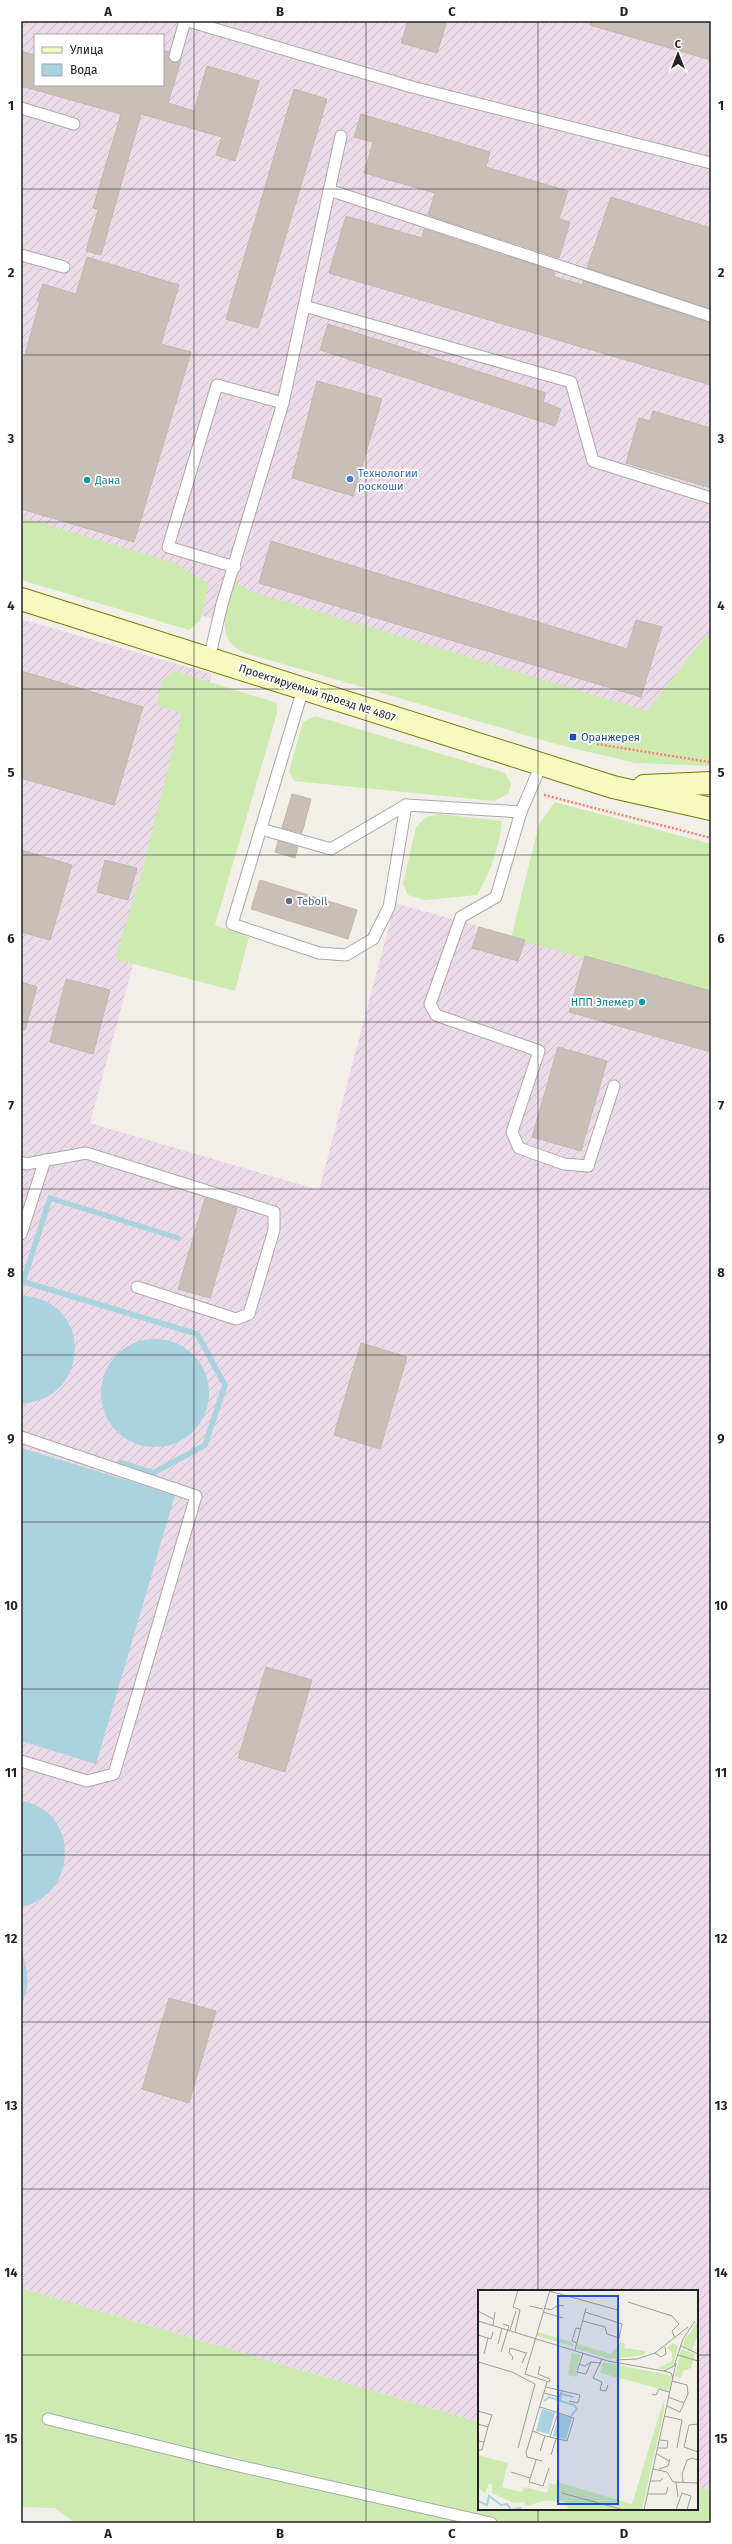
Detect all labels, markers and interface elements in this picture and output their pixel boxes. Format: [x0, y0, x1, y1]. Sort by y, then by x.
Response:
text: A [103, 4, 112, 19]
text: B [276, 4, 284, 19]
text: C [448, 4, 456, 19]
text: D [620, 4, 629, 19]
legend [34, 34, 164, 86]
north arrow [658, 34, 698, 74]
text: С [675, 38, 682, 51]
text: Улица [70, 43, 104, 57]
text: Вода [70, 63, 97, 77]
text: 1 [8, 98, 14, 113]
text: 1 [718, 98, 724, 113]
text: 2 [8, 265, 15, 280]
text: 2 [718, 265, 725, 280]
text: 3 [7, 431, 15, 446]
text: 3 [717, 431, 725, 446]
place label: Технологии роскоши [358, 467, 418, 493]
place label: Дана [94, 474, 120, 487]
marker: Технологии роскоши [345, 474, 355, 484]
marker: Дана [82, 475, 92, 485]
text: 4 [7, 598, 15, 613]
text: 4 [717, 598, 725, 613]
street label: Проектируемый проезд № 4807 [237, 661, 397, 725]
place label: Оранжерея [581, 731, 640, 744]
marker: Оранжерея [568, 732, 578, 742]
text: 5 [8, 765, 15, 780]
text: 5 [718, 765, 725, 780]
place label: Teboil [297, 895, 327, 908]
marker: Teboil [284, 896, 294, 906]
text: 6 [7, 931, 15, 946]
text: 6 [717, 931, 725, 946]
place label: НПП Элемер [571, 996, 634, 1009]
marker: НПП Элемер [637, 997, 647, 1007]
text: 7 [8, 1098, 14, 1113]
text: 7 [718, 1098, 724, 1113]
text: 8 [7, 1265, 15, 1280]
text: 8 [717, 1265, 725, 1280]
text: 9 [7, 1431, 15, 1446]
text: 9 [717, 1431, 725, 1446]
text: 10 [4, 1598, 18, 1613]
text: 10 [714, 1598, 728, 1613]
text: 11 [5, 1765, 17, 1780]
text: 11 [715, 1765, 727, 1780]
text: 12 [5, 1931, 18, 1946]
text: 12 [715, 1931, 728, 1946]
text: 13 [5, 2098, 18, 2113]
text: 13 [715, 2098, 728, 2113]
text: 14 [4, 2265, 18, 2280]
text: 14 [714, 2265, 728, 2280]
inset map [478, 2290, 698, 2510]
text: 15 [4, 2431, 18, 2446]
text: 15 [714, 2431, 728, 2446]
text: A [103, 2526, 112, 2541]
text: B [276, 2526, 284, 2541]
text: C [448, 2526, 456, 2541]
text: D [620, 2526, 629, 2541]

